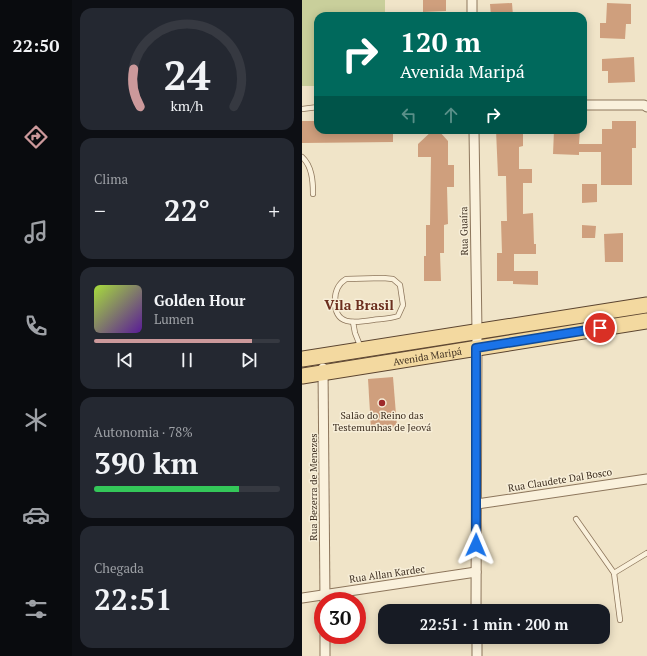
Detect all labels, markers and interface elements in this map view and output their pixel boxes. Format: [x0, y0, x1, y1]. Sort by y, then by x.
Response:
text: 120 m [400, 23, 481, 60]
icon: right [334, 28, 386, 80]
text: 22:50 [13, 33, 59, 57]
text: 24 [163, 47, 211, 102]
text: Avenida Maripá [400, 59, 525, 83]
text: km/h [171, 95, 204, 114]
icon: left [398, 104, 420, 126]
icon: ahead [440, 104, 462, 126]
icon: right [482, 104, 504, 126]
icon: directions [22, 123, 50, 151]
text: Clima [94, 170, 128, 188]
text: 22° [164, 190, 210, 230]
text: − [94, 196, 106, 225]
text: + [268, 196, 280, 225]
street label: Rua Guaíra [457, 206, 471, 256]
icon: music [22, 218, 50, 246]
text: Golden Hour [154, 290, 246, 310]
district label: Vila Brasil [324, 295, 394, 314]
text: Lumen [154, 310, 194, 328]
pin [583, 311, 617, 345]
icon: phone [22, 312, 50, 340]
icon: arrive [589, 317, 611, 339]
street label: Avenida Maripá [392, 344, 463, 368]
icon: previous [114, 349, 136, 371]
icon: pause [176, 349, 198, 371]
icon: next [238, 349, 260, 371]
marker: Salão do Reino das Testemunhas de Jeová [377, 398, 387, 408]
icon: climate [22, 406, 50, 434]
place label: Salão do Reino das Testemunhas de Jeová [333, 409, 431, 434]
text: Autonomia · 78% [94, 423, 193, 441]
street label: Rua Bezerra de Menezes [307, 433, 320, 541]
text: 390 km [94, 443, 198, 483]
street label: Rua Claudete Dal Bosco [507, 465, 613, 495]
icon: car [22, 501, 50, 529]
position arrow [455, 524, 497, 566]
text: Chegada [94, 559, 144, 577]
street label: Rua Allan Kardec [348, 562, 426, 586]
text: 22:51 [94, 579, 172, 619]
speed limit sign: 30 [314, 592, 366, 644]
icon: filters [22, 595, 50, 623]
text: 22:51 · 1 min · 200 m [420, 614, 568, 634]

